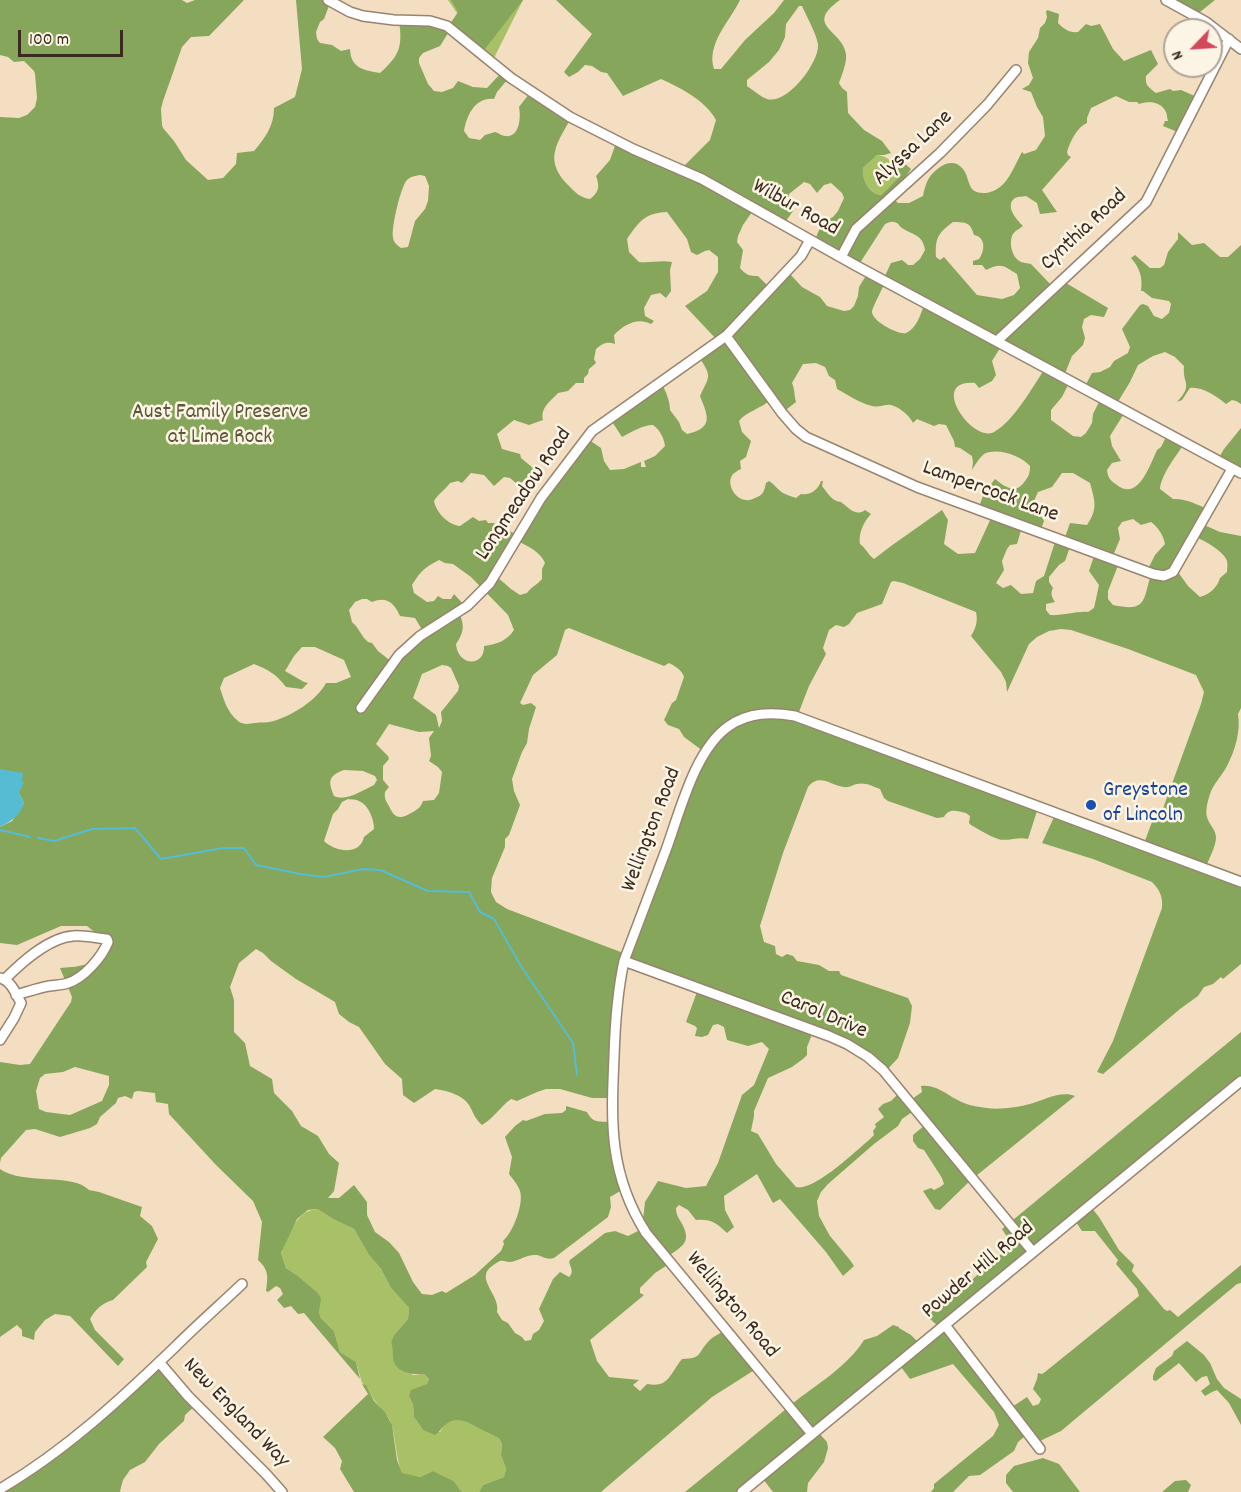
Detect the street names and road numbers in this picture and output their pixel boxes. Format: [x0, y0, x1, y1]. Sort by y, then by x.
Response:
street label: Alyssa Lane [869, 106, 959, 192]
street label: Wilbur Road [747, 174, 843, 244]
street label: Cynthia Road [1036, 184, 1134, 278]
street label: Longmeadow Road [471, 424, 579, 566]
street label: Lampercock Lane [918, 456, 1062, 530]
street label: Wellington Road [617, 764, 689, 896]
street label: Carol Drive [776, 986, 870, 1046]
street label: Powder Hill Road [917, 1216, 1041, 1326]
street label: Wellington Road [679, 1247, 783, 1365]
street label: New England Way [176, 1354, 294, 1474]

